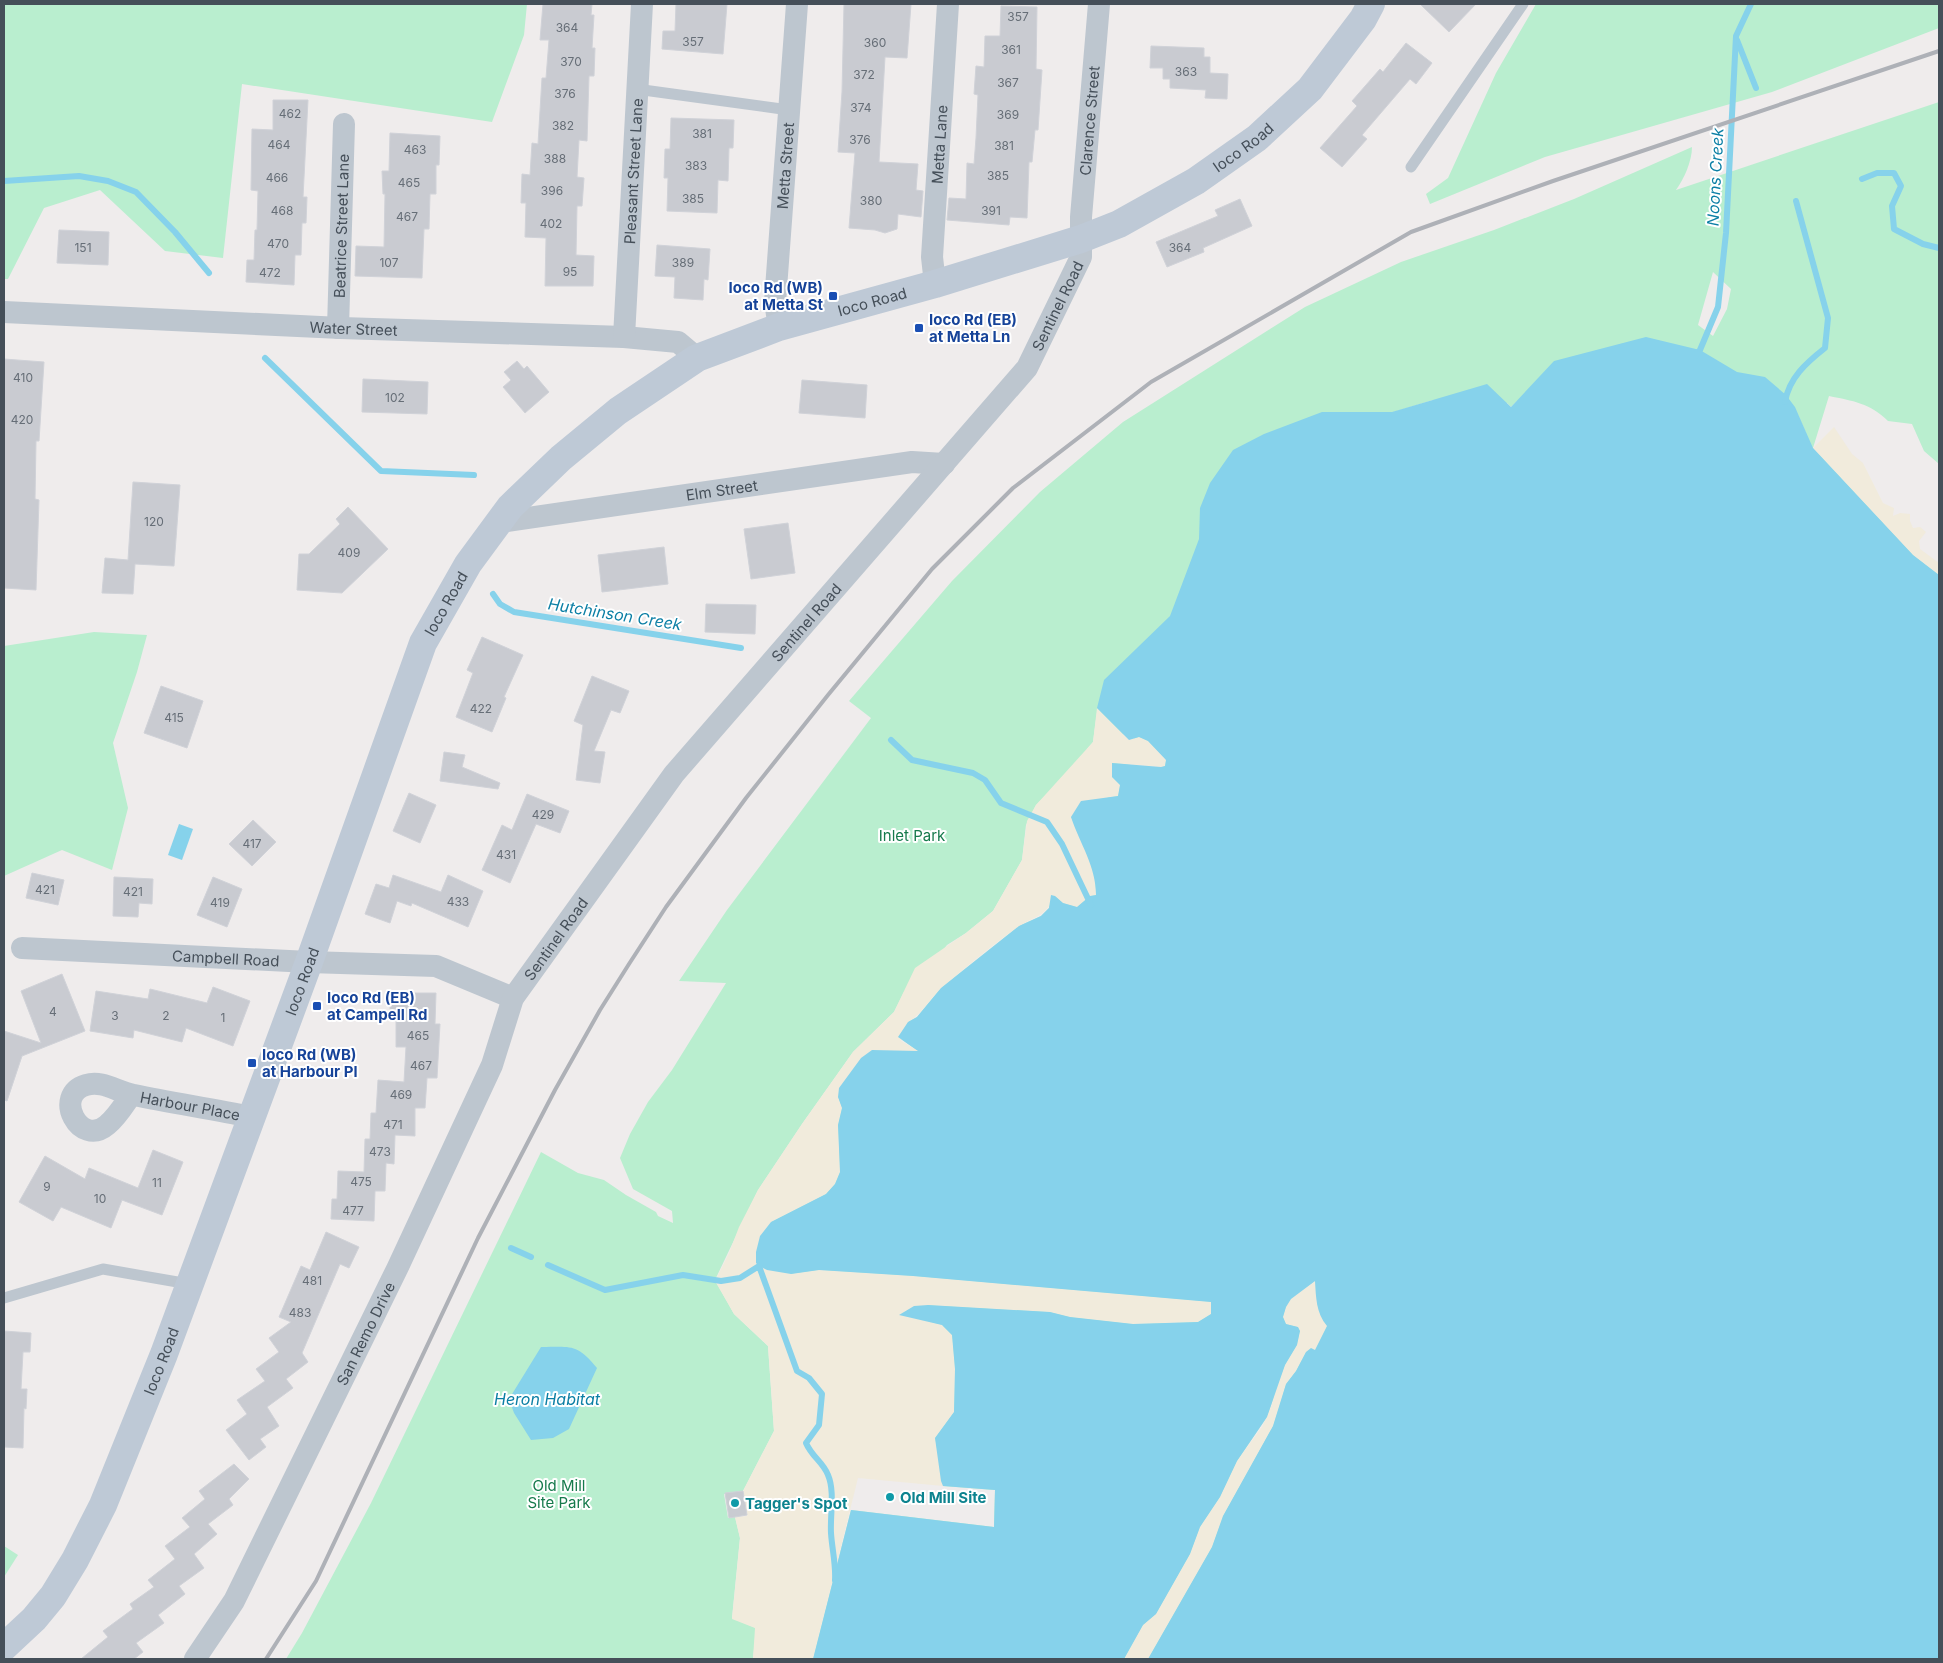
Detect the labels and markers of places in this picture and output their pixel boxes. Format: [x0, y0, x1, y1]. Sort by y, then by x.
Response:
place label: Ioco Rd (WB) at Metta St [729, 278, 823, 314]
marker: Ioco Rd (WB) at Metta St [827, 290, 839, 302]
place label: Ioco Rd (EB) at Metta Ln [929, 310, 1017, 346]
marker: Ioco Rd (EB) at Metta Ln [913, 322, 925, 334]
place label: Ioco Rd (EB) at Campell Rd [327, 988, 427, 1024]
marker: Ioco Rd (EB) at Campell Rd [311, 1000, 323, 1012]
place label: Ioco Rd (WB) at Harbour Pl [262, 1045, 357, 1081]
marker: Ioco Rd (WB) at Harbour Pl [246, 1057, 258, 1069]
place label: Old Mill Site [900, 1488, 987, 1507]
marker: Old Mill Site [884, 1491, 896, 1503]
place label: Tagger's Spot [745, 1494, 848, 1513]
marker: Tagger's Spot [729, 1497, 741, 1509]

